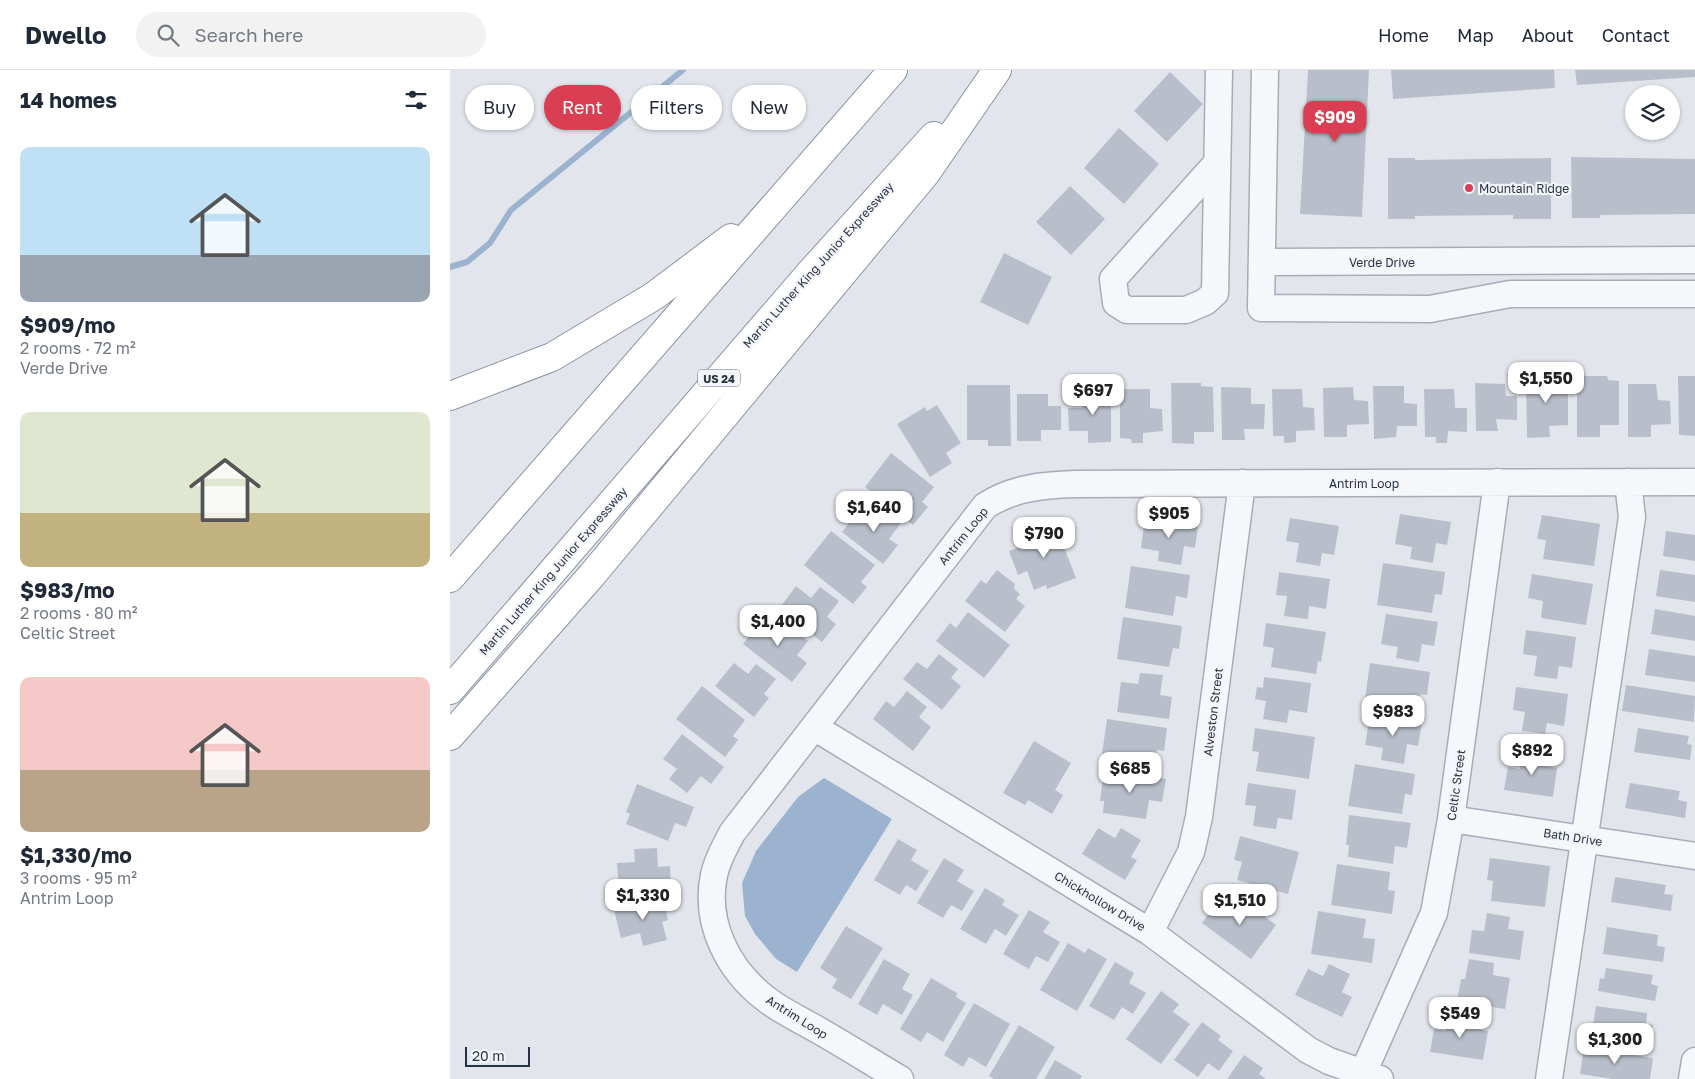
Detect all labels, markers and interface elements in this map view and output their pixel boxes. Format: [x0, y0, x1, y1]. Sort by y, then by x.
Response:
search box [136, 12, 486, 57]
text: Dwello [25, 20, 106, 49]
icon: search [154, 21, 182, 49]
text: Search here [194, 23, 303, 46]
text: Home [1378, 24, 1429, 46]
text: Map [1457, 24, 1494, 46]
text: About [1522, 24, 1574, 46]
text: Contact [1602, 24, 1670, 46]
chip: Buy [465, 85, 534, 130]
chip: Rent [544, 85, 621, 130]
chip: Filters [631, 85, 722, 130]
chip: New [732, 85, 806, 130]
map controls [1625, 85, 1680, 140]
button: layers [1625, 85, 1680, 140]
icon: filters [402, 86, 430, 114]
text: 14 homes [20, 87, 117, 113]
pin: $909 [1305, 100, 1365, 143]
text: $909 [1314, 107, 1356, 127]
street label: Martin Luther King Junior Expressway [739, 179, 897, 351]
icon: home [180, 180, 270, 270]
place label: Mountain Ridge [1479, 181, 1569, 196]
marker: Mountain Ridge [1463, 182, 1475, 194]
street label: Verde Drive [1349, 255, 1415, 270]
text: $909/mo [20, 312, 115, 338]
text: 2 rooms · 72 m² [20, 338, 136, 358]
text: Verde Drive [20, 358, 108, 378]
pin: $1,550 [1505, 362, 1587, 404]
text: $1,550 [1519, 368, 1573, 388]
road number: US 24 [698, 370, 740, 386]
pin: $697 [1063, 374, 1123, 416]
text: $697 [1073, 380, 1113, 400]
icon: home [180, 445, 270, 535]
street label: Antrim Loop [1329, 476, 1399, 491]
street label: Martin Luther King Junior Expressway [476, 484, 630, 658]
pin: $1,640 [833, 490, 915, 533]
pin: $905 [1139, 496, 1199, 539]
text: $1,640 [847, 497, 901, 517]
text: $905 [1148, 503, 1190, 523]
street label: Antrim Loop [935, 504, 991, 568]
pin: $790 [1014, 516, 1074, 559]
text: $790 [1024, 523, 1064, 543]
text: $983/mo [20, 577, 115, 603]
text: 2 rooms · 80 m² [20, 603, 138, 623]
pin: $1,400 [737, 604, 819, 647]
text: $1,400 [751, 611, 805, 631]
text: Celtic Street [20, 623, 116, 643]
street label: Alveston Street [1200, 667, 1226, 757]
pin: $983 [1363, 694, 1423, 737]
text: $983 [1373, 701, 1413, 721]
icon: home [180, 710, 270, 800]
pin: $892 [1502, 734, 1562, 776]
text: $892 [1512, 740, 1552, 760]
street label: Celtic Street [1444, 748, 1468, 822]
pin: $685 [1100, 752, 1160, 794]
text: $685 [1110, 758, 1150, 778]
street label: Bath Drive [1542, 825, 1604, 849]
text: $1,330/mo [20, 842, 132, 868]
text: 3 rooms · 95 m² [20, 868, 137, 888]
street label: Chickhollow Drive [1052, 868, 1148, 934]
pin: $1,330 [602, 878, 684, 921]
pin: $1,510 [1199, 884, 1281, 926]
text: $1,330 [616, 885, 670, 905]
text: Antrim Loop [20, 888, 114, 908]
text: $1,510 [1214, 890, 1266, 910]
street label: Antrim Loop [763, 992, 831, 1042]
pin: $549 [1430, 996, 1490, 1039]
text: $549 [1440, 1003, 1480, 1023]
pin: $1,300 [1574, 1022, 1656, 1065]
text: $1,300 [1588, 1029, 1642, 1049]
scale bar [465, 1044, 530, 1067]
text: 20 m [472, 1047, 505, 1064]

